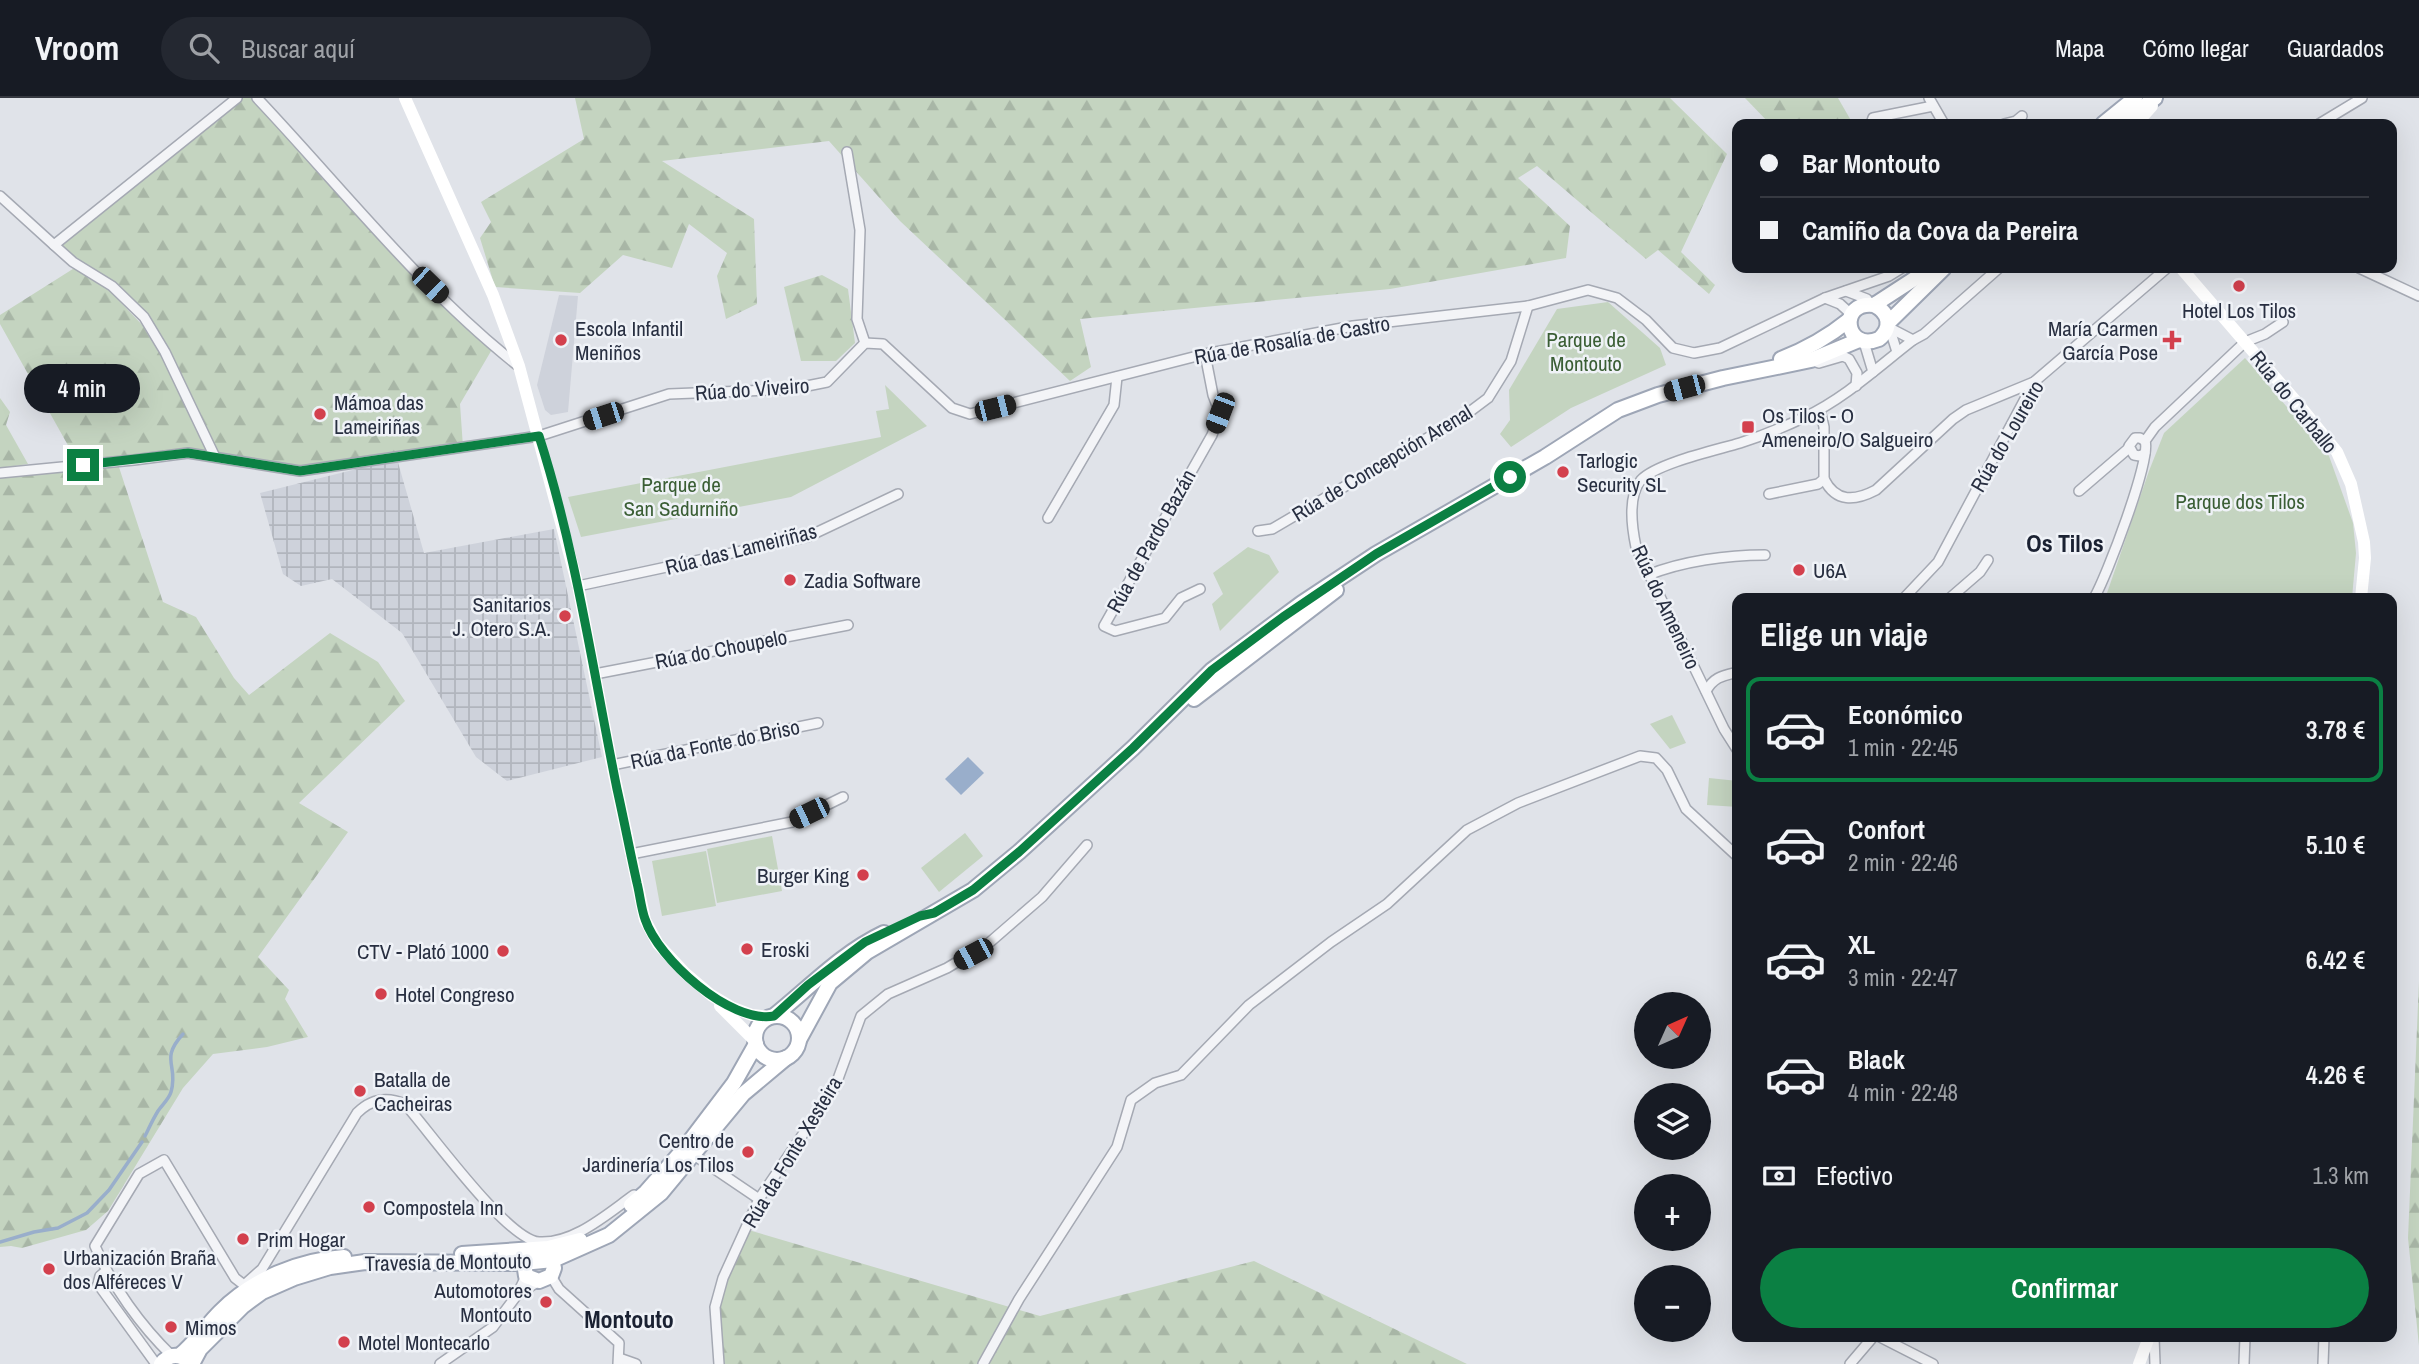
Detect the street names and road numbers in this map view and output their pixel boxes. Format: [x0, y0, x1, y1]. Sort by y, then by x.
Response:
street label: Rúa de Rosalía de Castro [1192, 309, 1392, 371]
street label: Rúa do Carballo [2244, 345, 2344, 459]
street label: Rúa do Viveiro [694, 371, 810, 407]
street label: Rúa do Loureiro [1963, 375, 2051, 497]
street label: Rúa de Concepción Arenal [1286, 398, 1478, 528]
street label: Rúa de Pardo Bazán [1100, 464, 1202, 618]
street label: Rúa das Lameiriñas [662, 516, 820, 582]
street label: Rúa do Ameneiro [1625, 540, 1707, 674]
street label: Rúa do Choupelo [652, 622, 790, 676]
street label: Rúa da Fonte do Briso [628, 712, 802, 776]
street label: Rúa da Fonte Xesteira [735, 1070, 849, 1233]
street label: Travesía de Montouto [364, 1246, 532, 1278]

